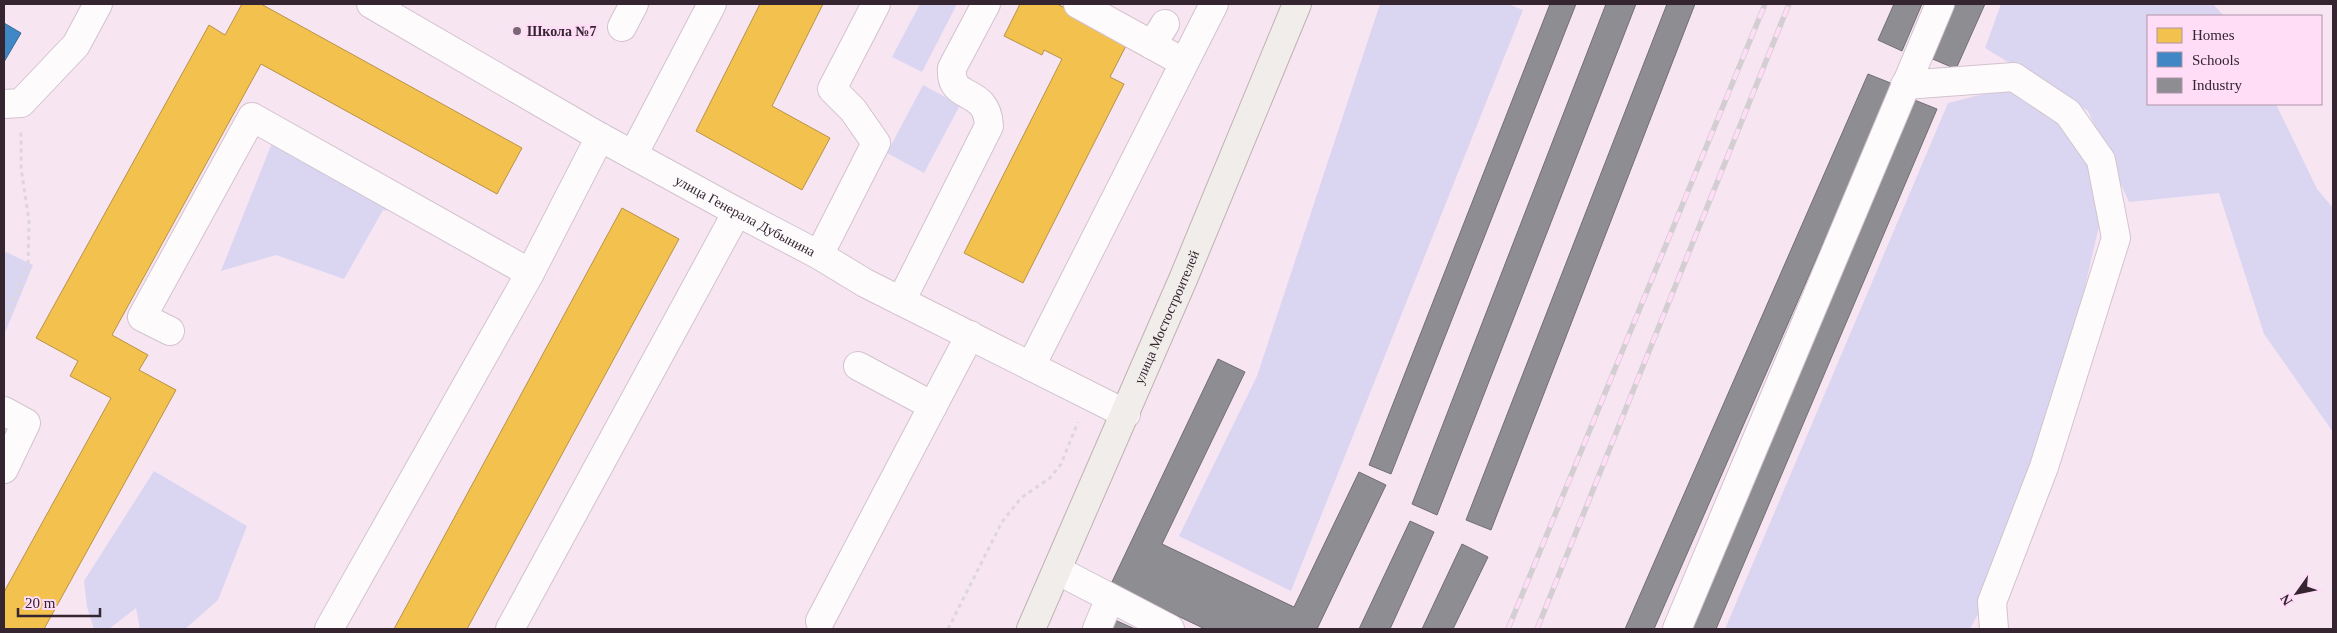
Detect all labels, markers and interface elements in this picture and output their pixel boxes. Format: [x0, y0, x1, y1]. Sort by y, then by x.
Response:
legend [2147, 15, 2322, 105]
place label: Школа №7 [527, 24, 597, 39]
marker: Школа №7 [511, 25, 523, 37]
text: Homes [2192, 27, 2235, 43]
text: Schools [2192, 52, 2240, 68]
text: Industry [2192, 77, 2242, 93]
street label: улица Генерала Дубынина [673, 172, 819, 260]
street label: улица Мостостроителей [1131, 248, 1202, 386]
north arrow [2272, 568, 2322, 618]
scale bar [18, 586, 100, 618]
text: N [2277, 591, 2296, 608]
text: 20 m [25, 595, 56, 611]

